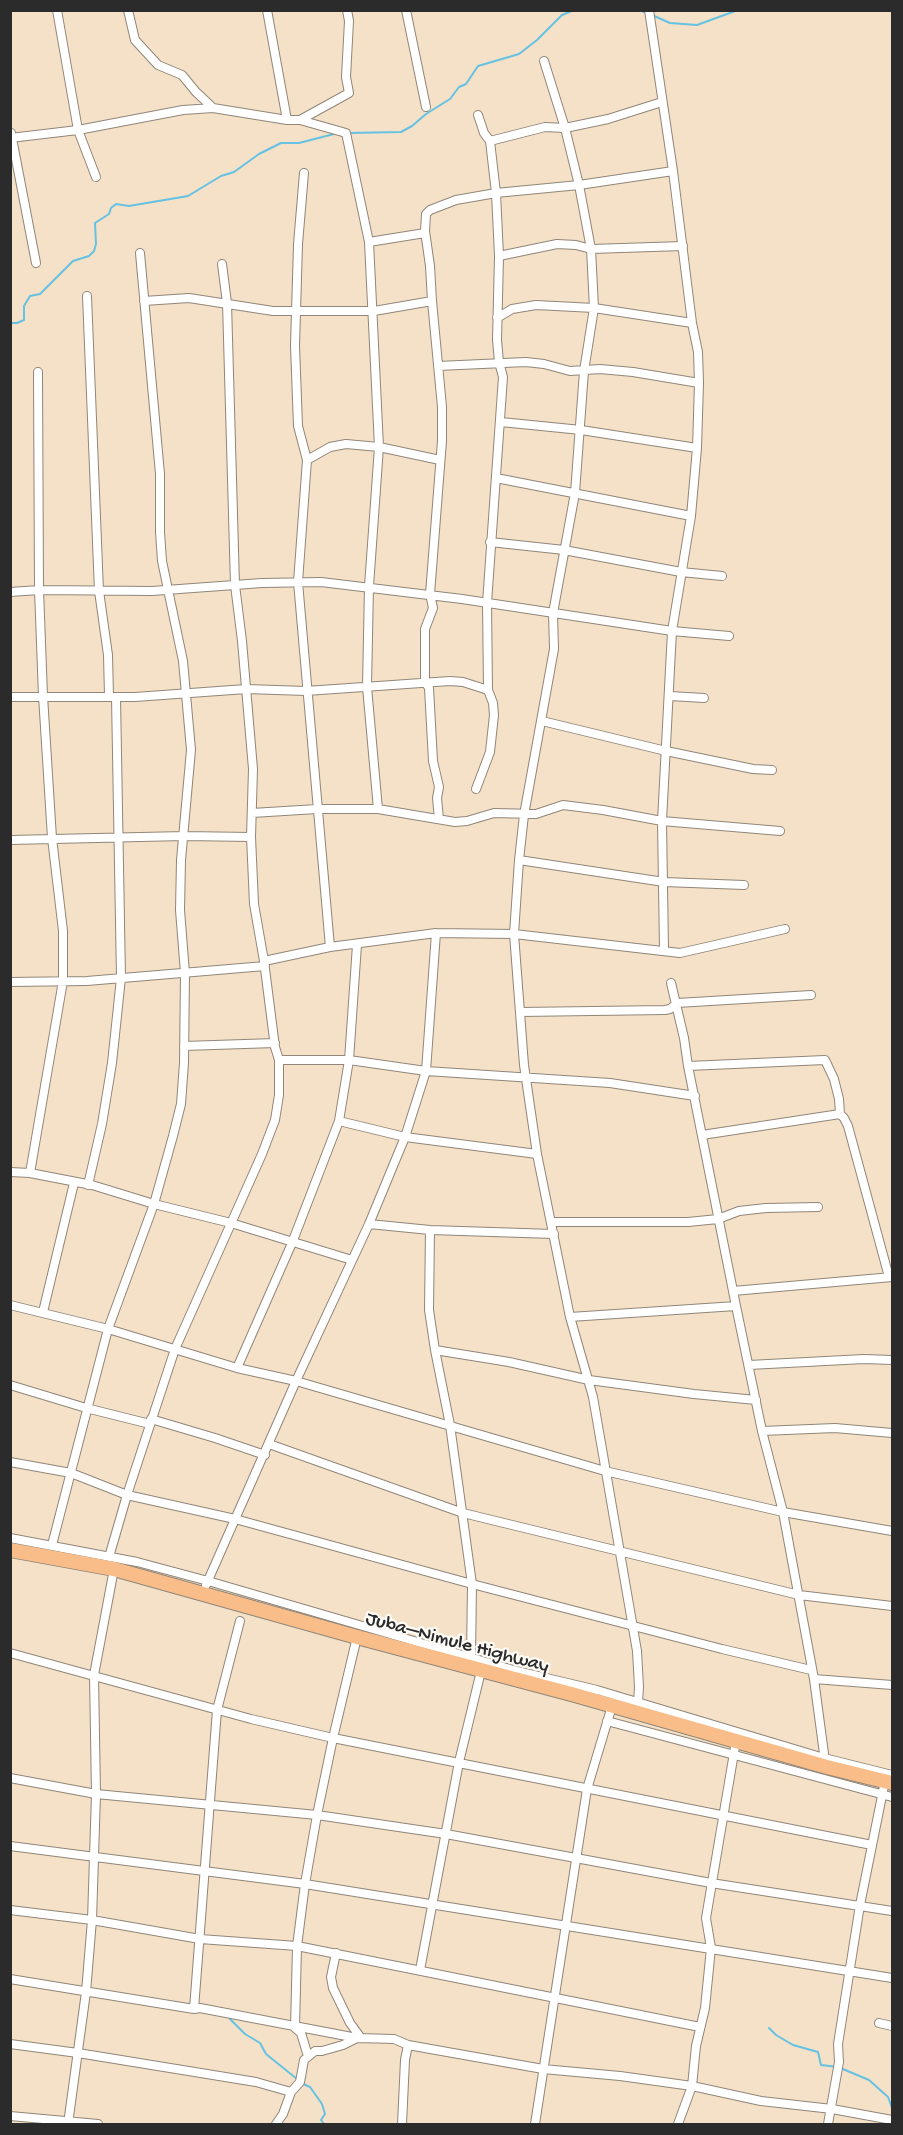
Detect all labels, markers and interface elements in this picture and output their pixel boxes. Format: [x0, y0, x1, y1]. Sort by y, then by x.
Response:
street label: Juba–Nimule Highway [363, 1608, 551, 1680]

